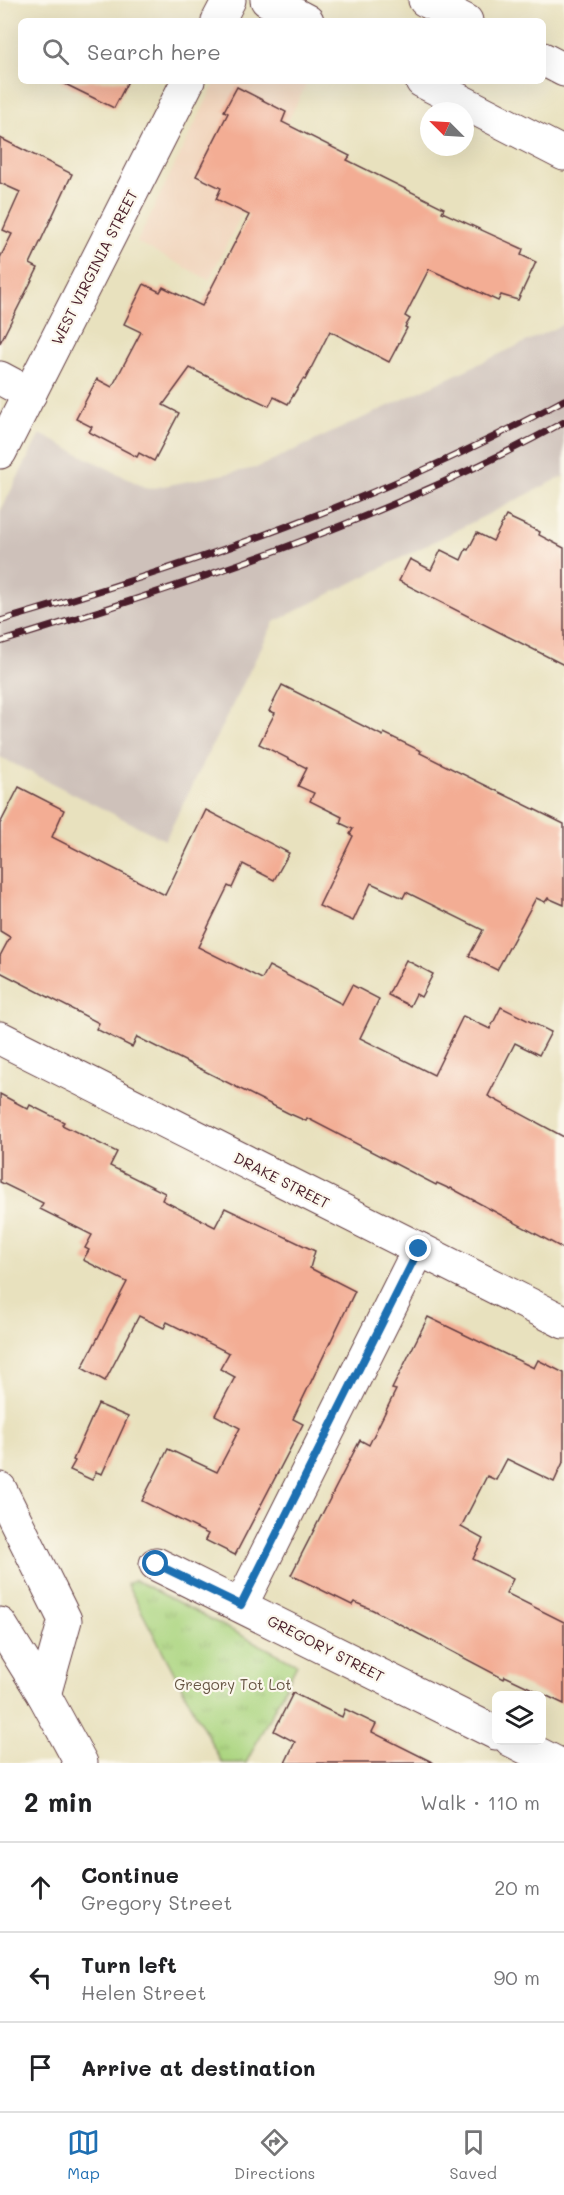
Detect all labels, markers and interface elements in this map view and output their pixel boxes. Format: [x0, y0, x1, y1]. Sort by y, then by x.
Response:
search box [18, 18, 546, 84]
icon: search [39, 35, 72, 68]
text: Search here [87, 37, 221, 66]
north arrow [420, 102, 474, 156]
street label: WEST VIRGINIA STREET [46, 186, 142, 348]
street label: DRAKE STREET [231, 1147, 333, 1213]
route end [405, 1235, 431, 1261]
route start [142, 1550, 168, 1576]
street label: GREGORY STREET [264, 1610, 388, 1686]
park label: Gregory Tot Lot [174, 1674, 292, 1694]
map controls [492, 1691, 546, 1745]
button: layers [492, 1691, 546, 1745]
text: 2 min [24, 1785, 92, 1819]
text: Walk · 110 m [420, 1789, 540, 1815]
text: Continue [81, 1860, 179, 1889]
icon: ahead [24, 1871, 57, 1904]
text: 20 m [494, 1874, 540, 1900]
text: Gregory Street [81, 1889, 232, 1915]
text: Turn left [81, 1950, 177, 1979]
icon: left [24, 1961, 57, 1994]
text: 90 m [494, 1964, 540, 1990]
text: Helen Street [81, 1979, 206, 2005]
icon: arrive [24, 2051, 57, 2084]
text: Arrive at destination [81, 2053, 316, 2082]
tab: Map [67, 2126, 100, 2183]
tab: Directions [234, 2126, 315, 2183]
tab: Saved [449, 2126, 497, 2183]

